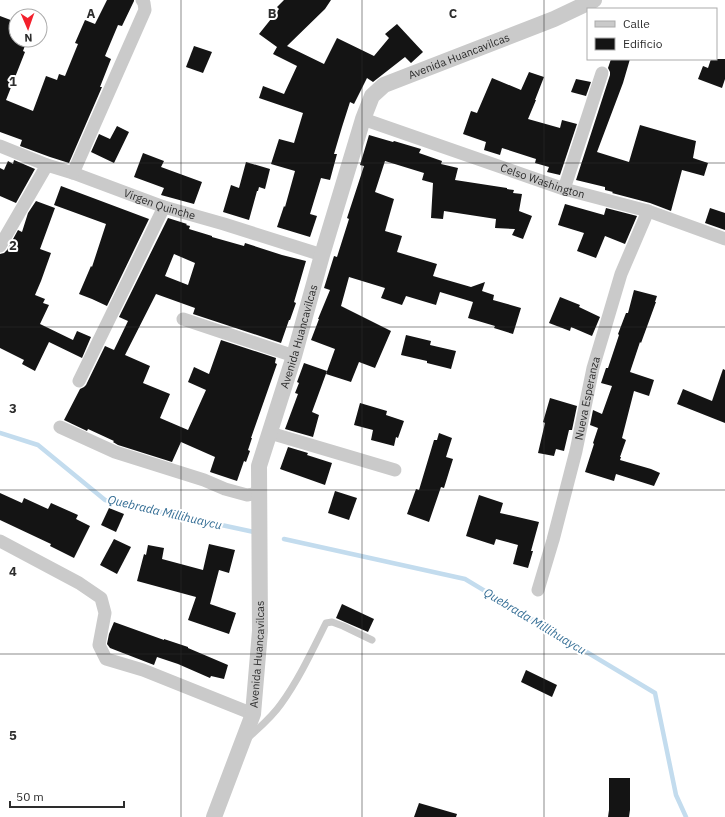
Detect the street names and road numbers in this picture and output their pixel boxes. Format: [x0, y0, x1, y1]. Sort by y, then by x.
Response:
street label: Avenida Huancavilcas [406, 30, 512, 82]
street label: Celso Washington [498, 160, 586, 201]
street label: Virgen Quinche [122, 186, 197, 223]
street label: Avenida Huancavilcas [277, 283, 320, 390]
street label: Nueva Esperanza [571, 355, 603, 441]
street label: Avenida Huancavilcas [247, 601, 267, 709]

